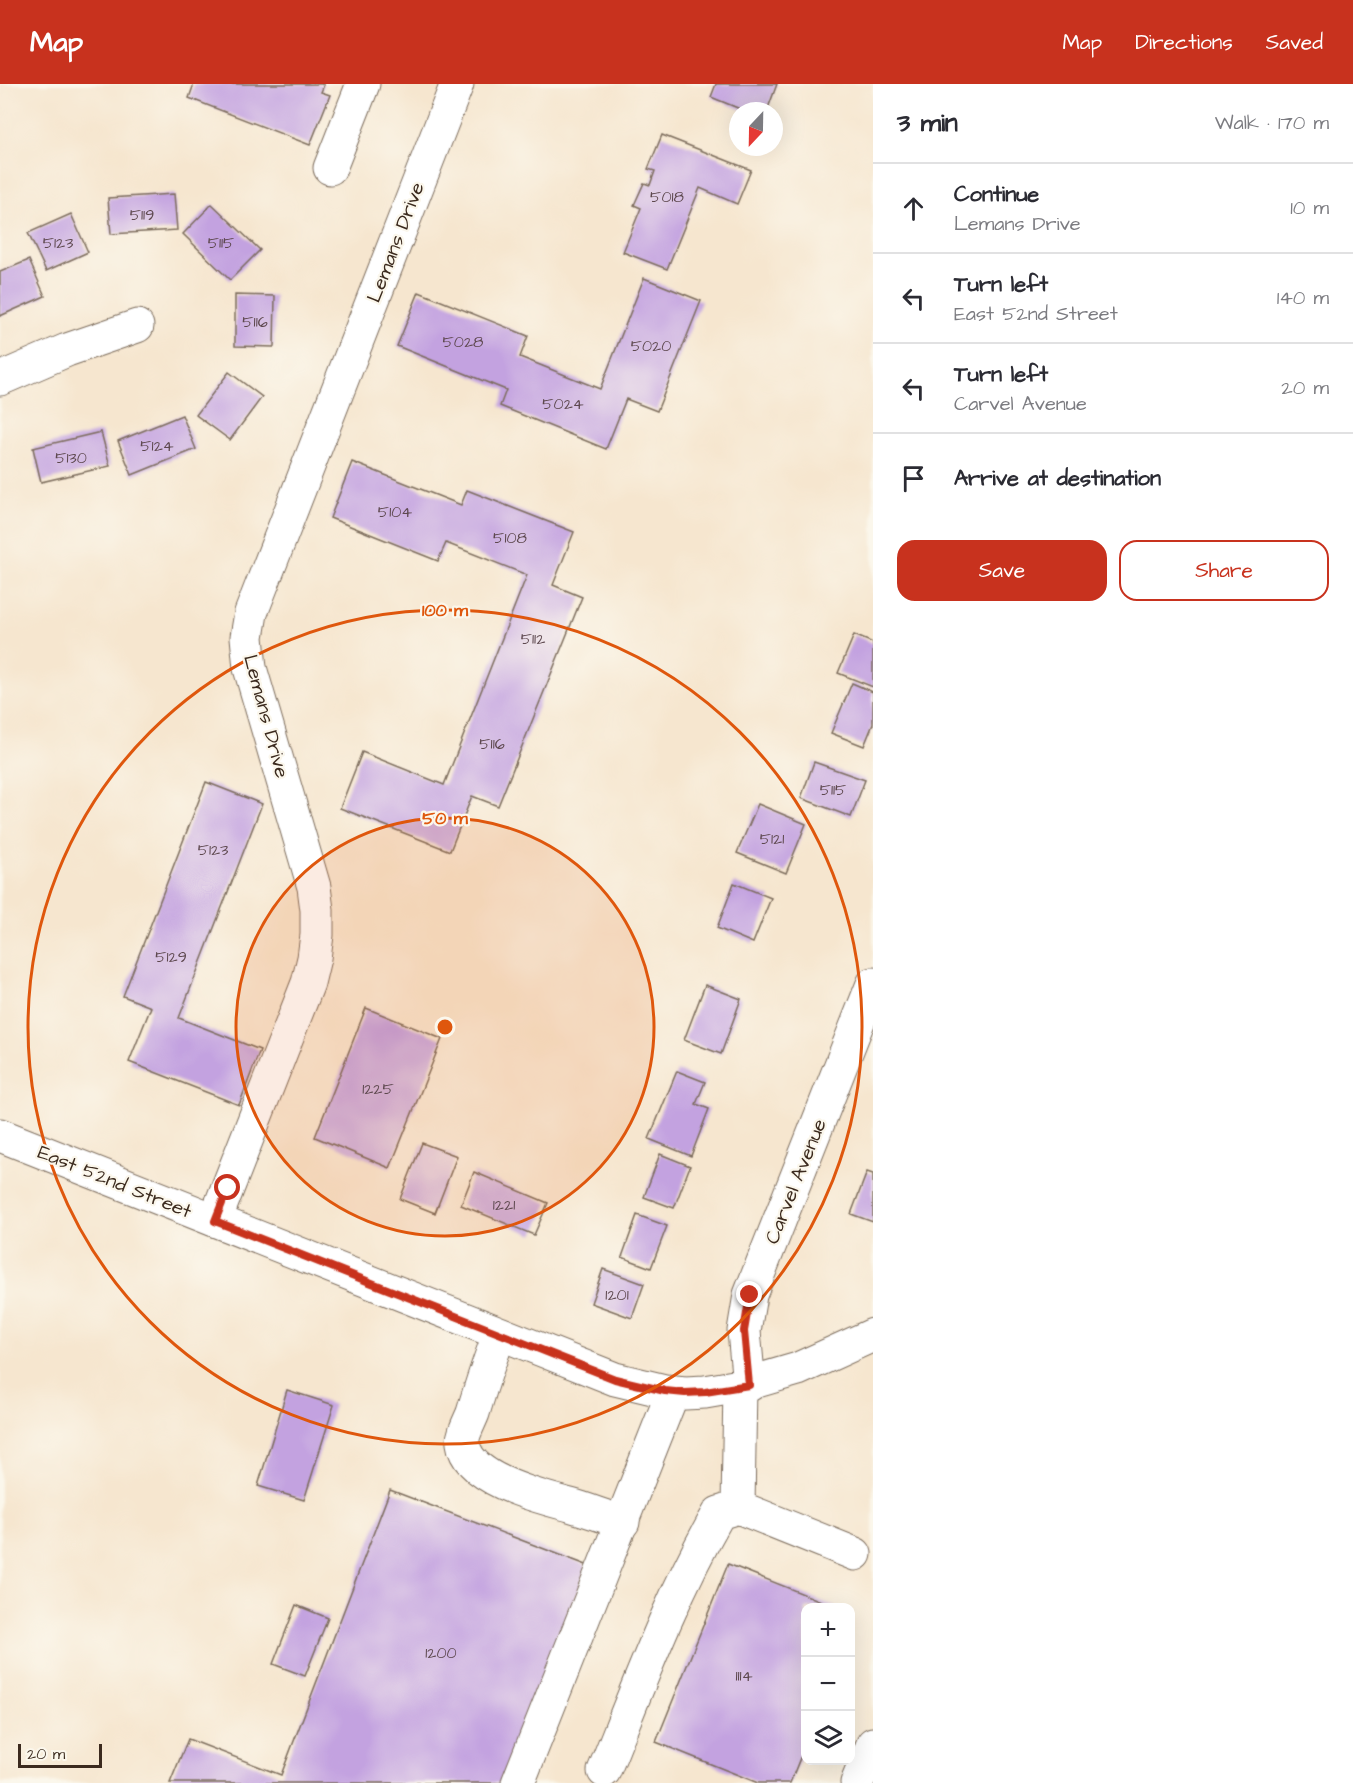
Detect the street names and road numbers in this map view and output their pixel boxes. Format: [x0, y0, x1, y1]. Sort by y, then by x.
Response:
street label: Lemans Drive [360, 178, 432, 307]
street label: Lemans Drive [236, 651, 296, 781]
street label: Carvel Avenue [758, 1114, 834, 1248]
street label: East 52nd Street [33, 1138, 196, 1226]

